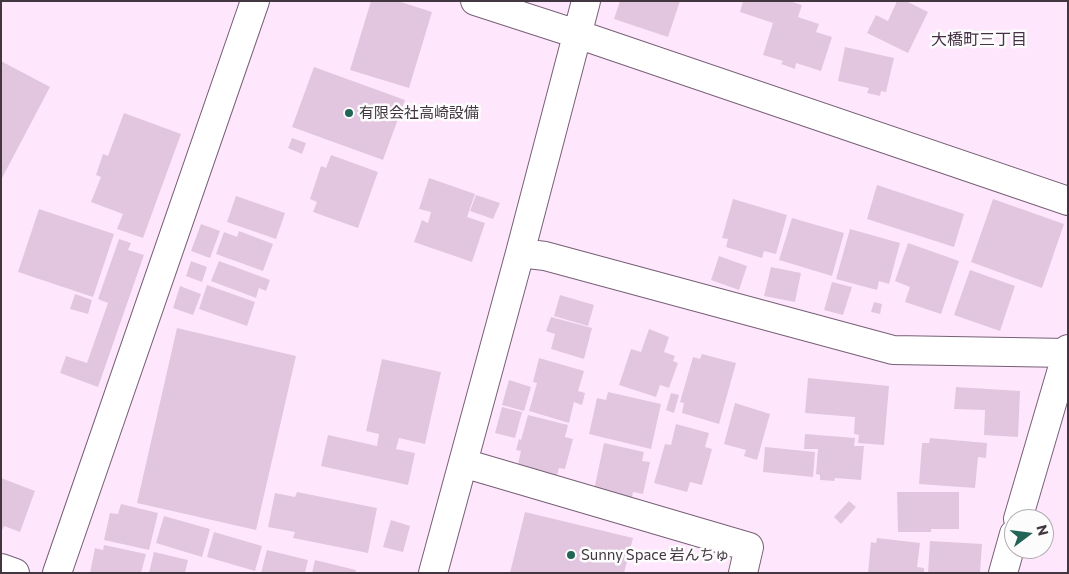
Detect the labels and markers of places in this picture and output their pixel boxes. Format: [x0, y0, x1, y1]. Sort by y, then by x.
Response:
place label: 有限会社高崎設備 [359, 104, 479, 122]
marker: 有限会社高崎設備 [343, 107, 355, 119]
place label: Sunny Space 岩んちゅ [581, 546, 730, 564]
marker: Sunny Space 岩んちゅ [565, 549, 577, 561]

